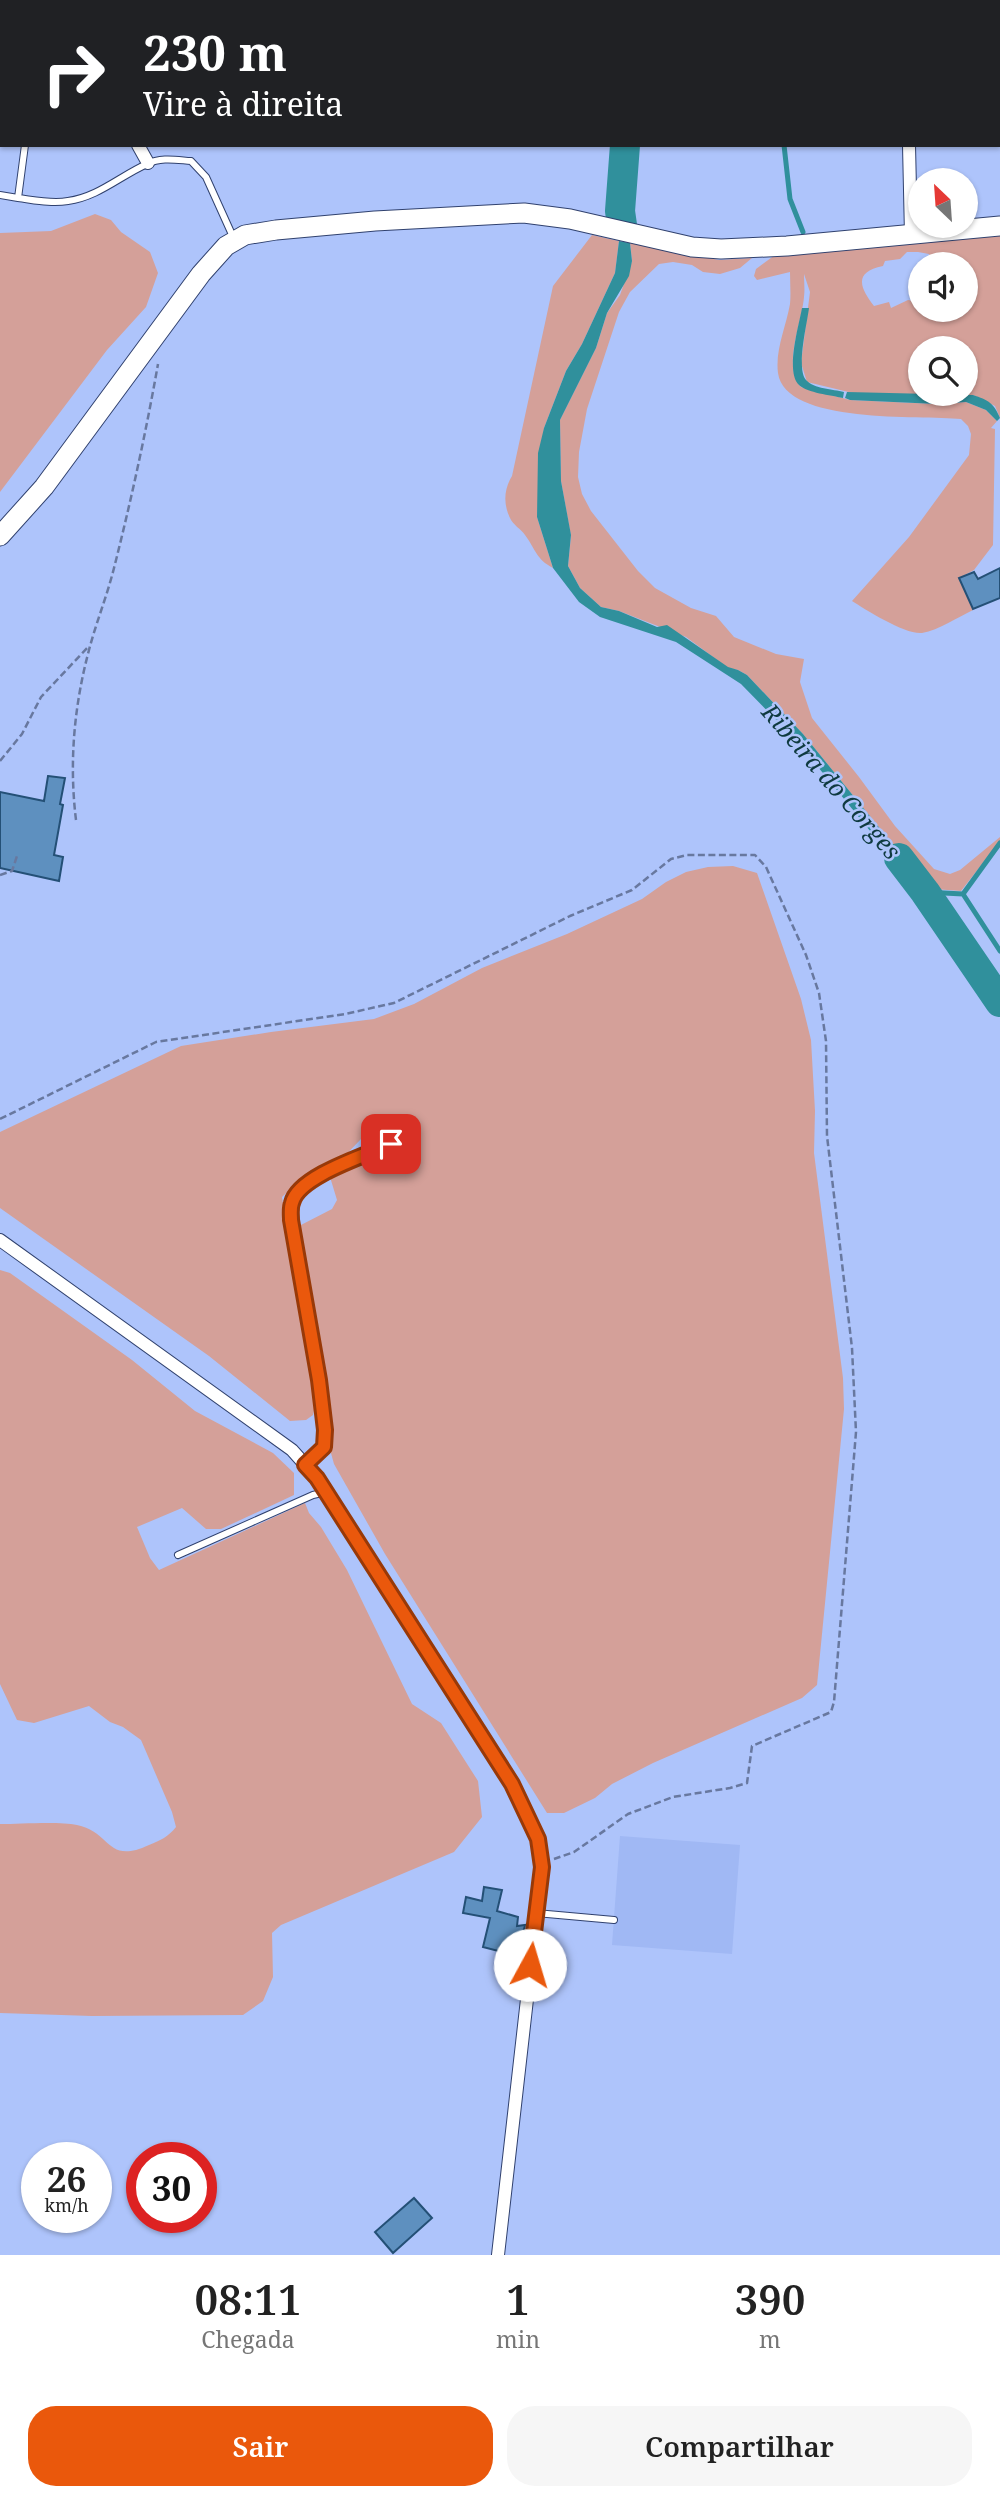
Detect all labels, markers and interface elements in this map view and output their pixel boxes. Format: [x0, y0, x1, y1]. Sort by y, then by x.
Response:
text: 230 m [143, 19, 287, 85]
icon: right [28, 28, 119, 119]
text: Vire à direita [143, 82, 343, 125]
north arrow [908, 168, 978, 238]
map controls [908, 168, 978, 406]
button: sound [908, 252, 978, 322]
button: search [908, 336, 978, 406]
water label: Ribeira do Corges [754, 695, 909, 866]
pin [361, 1114, 421, 1174]
icon: arrive [372, 1125, 410, 1163]
position arrow [493, 1928, 567, 2002]
speed limit sign: 30 [126, 2142, 217, 2233]
text: 26 [47, 2155, 86, 2202]
text: km/h [44, 2193, 89, 2217]
text: 08:11 [195, 2270, 302, 2327]
text: 1 [506, 2270, 530, 2327]
text: 390 [735, 2270, 805, 2327]
text: Chegada [201, 2323, 295, 2355]
text: min [496, 2323, 540, 2355]
text: m [759, 2323, 781, 2355]
button: Sair [28, 2406, 493, 2486]
button: Compartilhar [507, 2406, 972, 2486]

